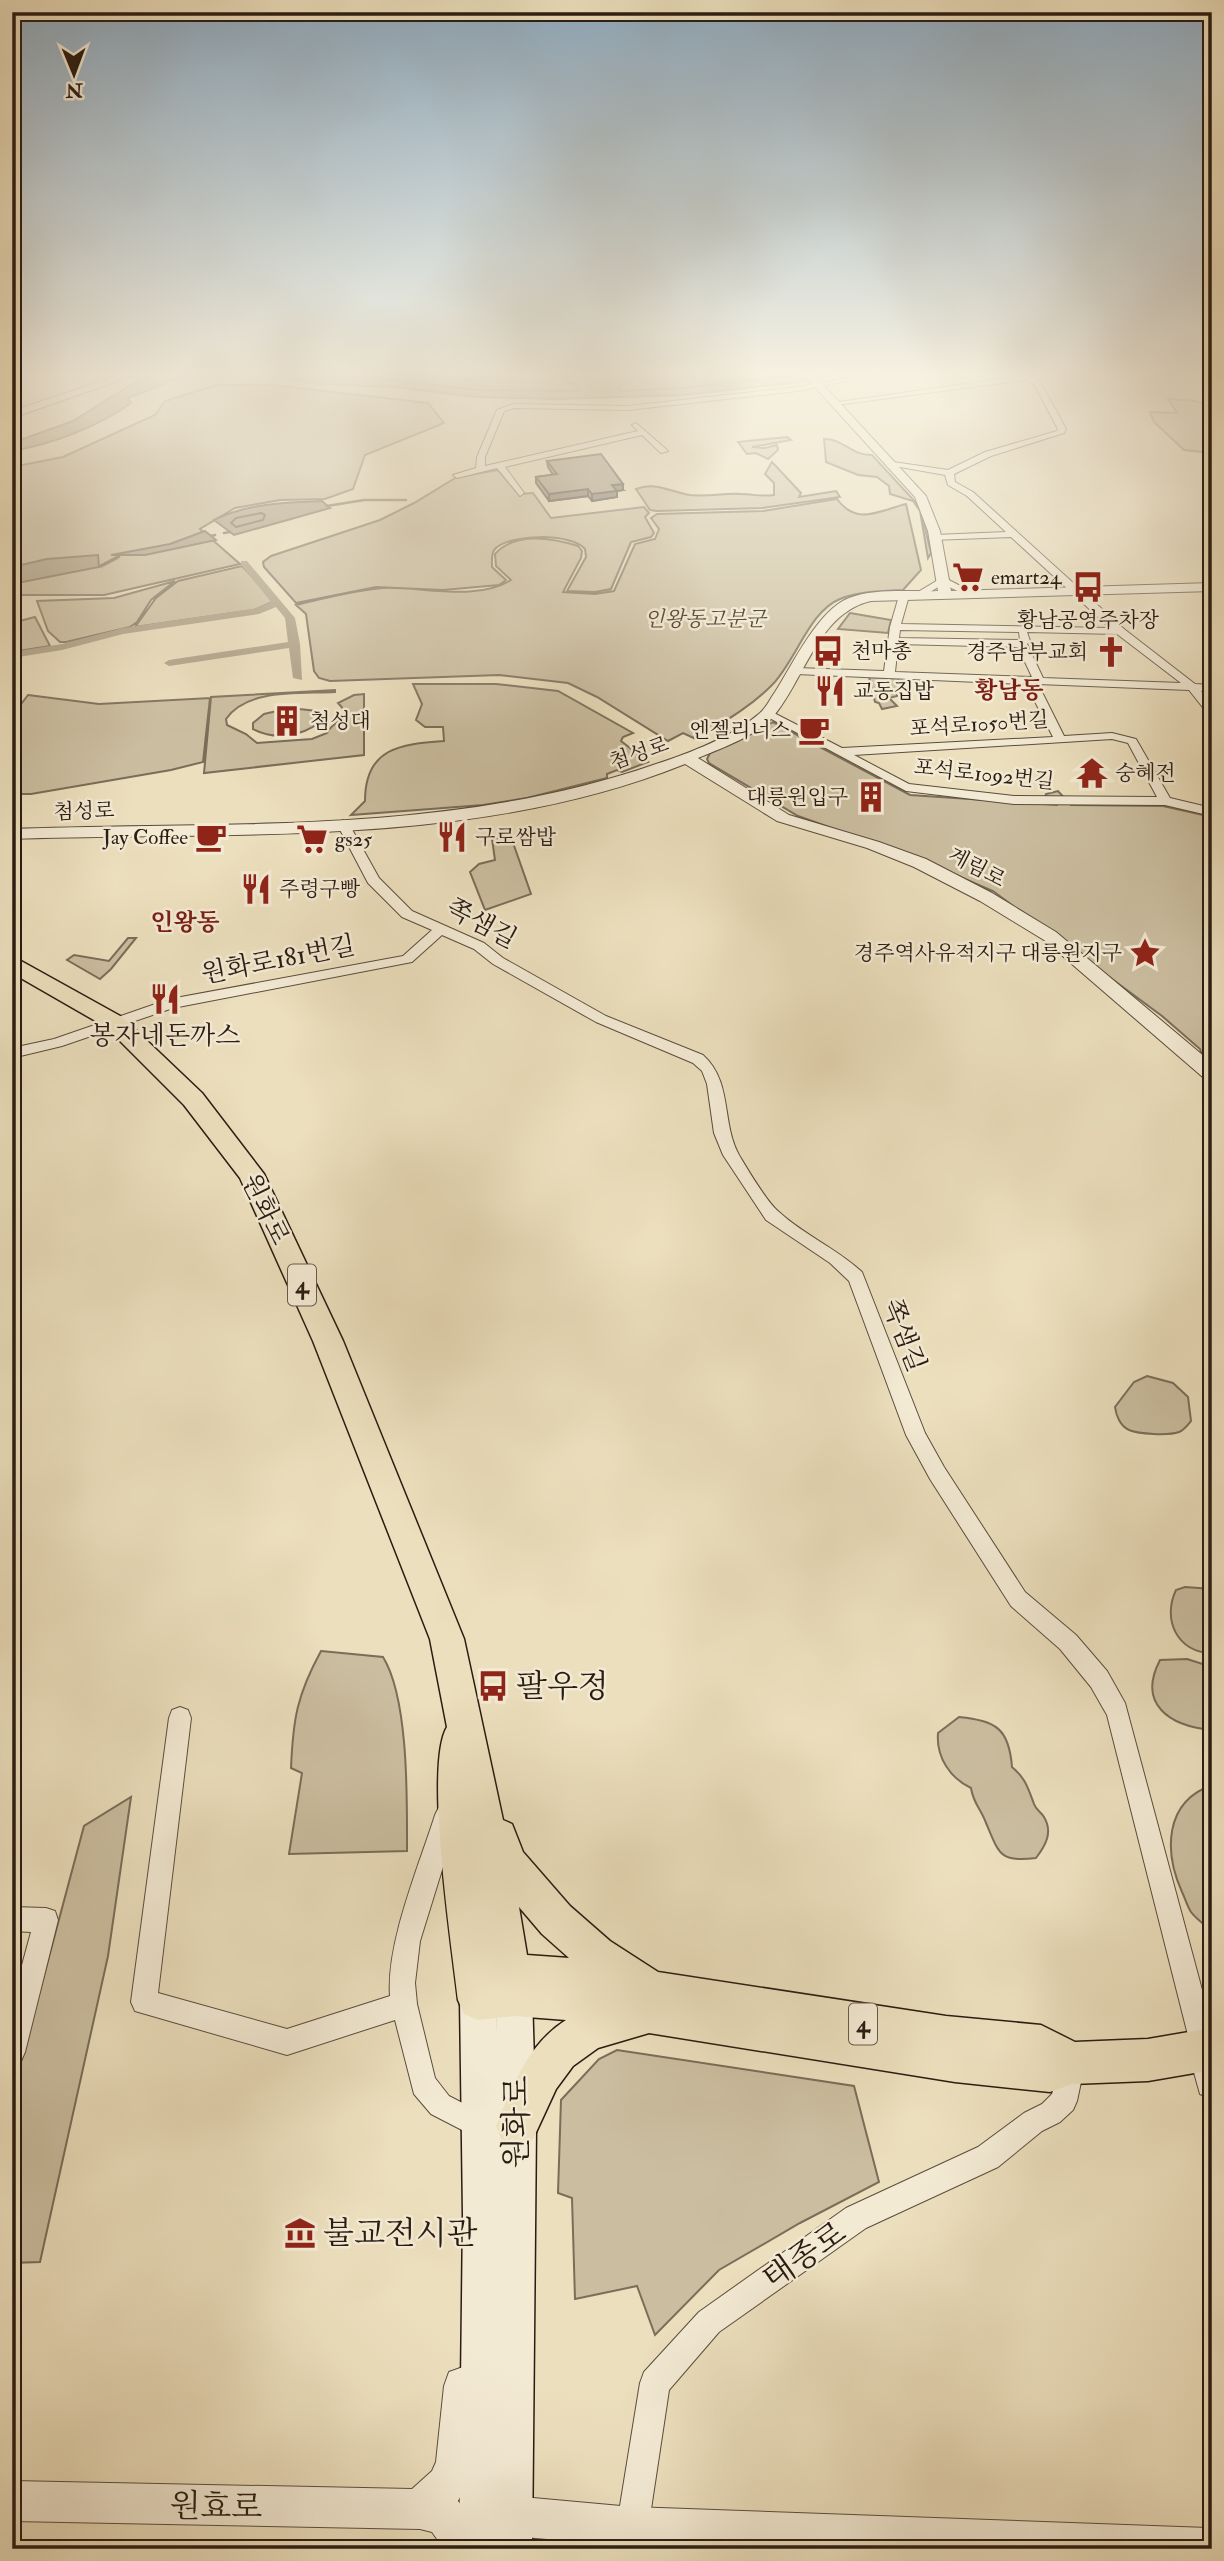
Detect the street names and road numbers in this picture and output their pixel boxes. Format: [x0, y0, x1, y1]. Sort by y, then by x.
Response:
street label: 포석로1050번길 [909, 706, 1050, 743]
street label: 첨성로 [606, 731, 672, 776]
street label: 포석로1092번길 [912, 754, 1055, 795]
street label: 첨성로 [53, 797, 115, 826]
street label: 계림로 [944, 841, 1010, 894]
street label: 쪽샘길 [441, 892, 522, 956]
street label: 원화로181번길 [198, 929, 358, 991]
street label: 원화로 [234, 1169, 296, 1250]
road number: 4 [288, 1265, 316, 1306]
street label: 쪽샘길 [876, 1294, 933, 1376]
road number: 4 [849, 2004, 877, 2045]
street label: 원화로 [497, 2076, 537, 2168]
street label: 태종로 [755, 2213, 854, 2299]
street label: 원효로 [169, 2486, 263, 2528]

